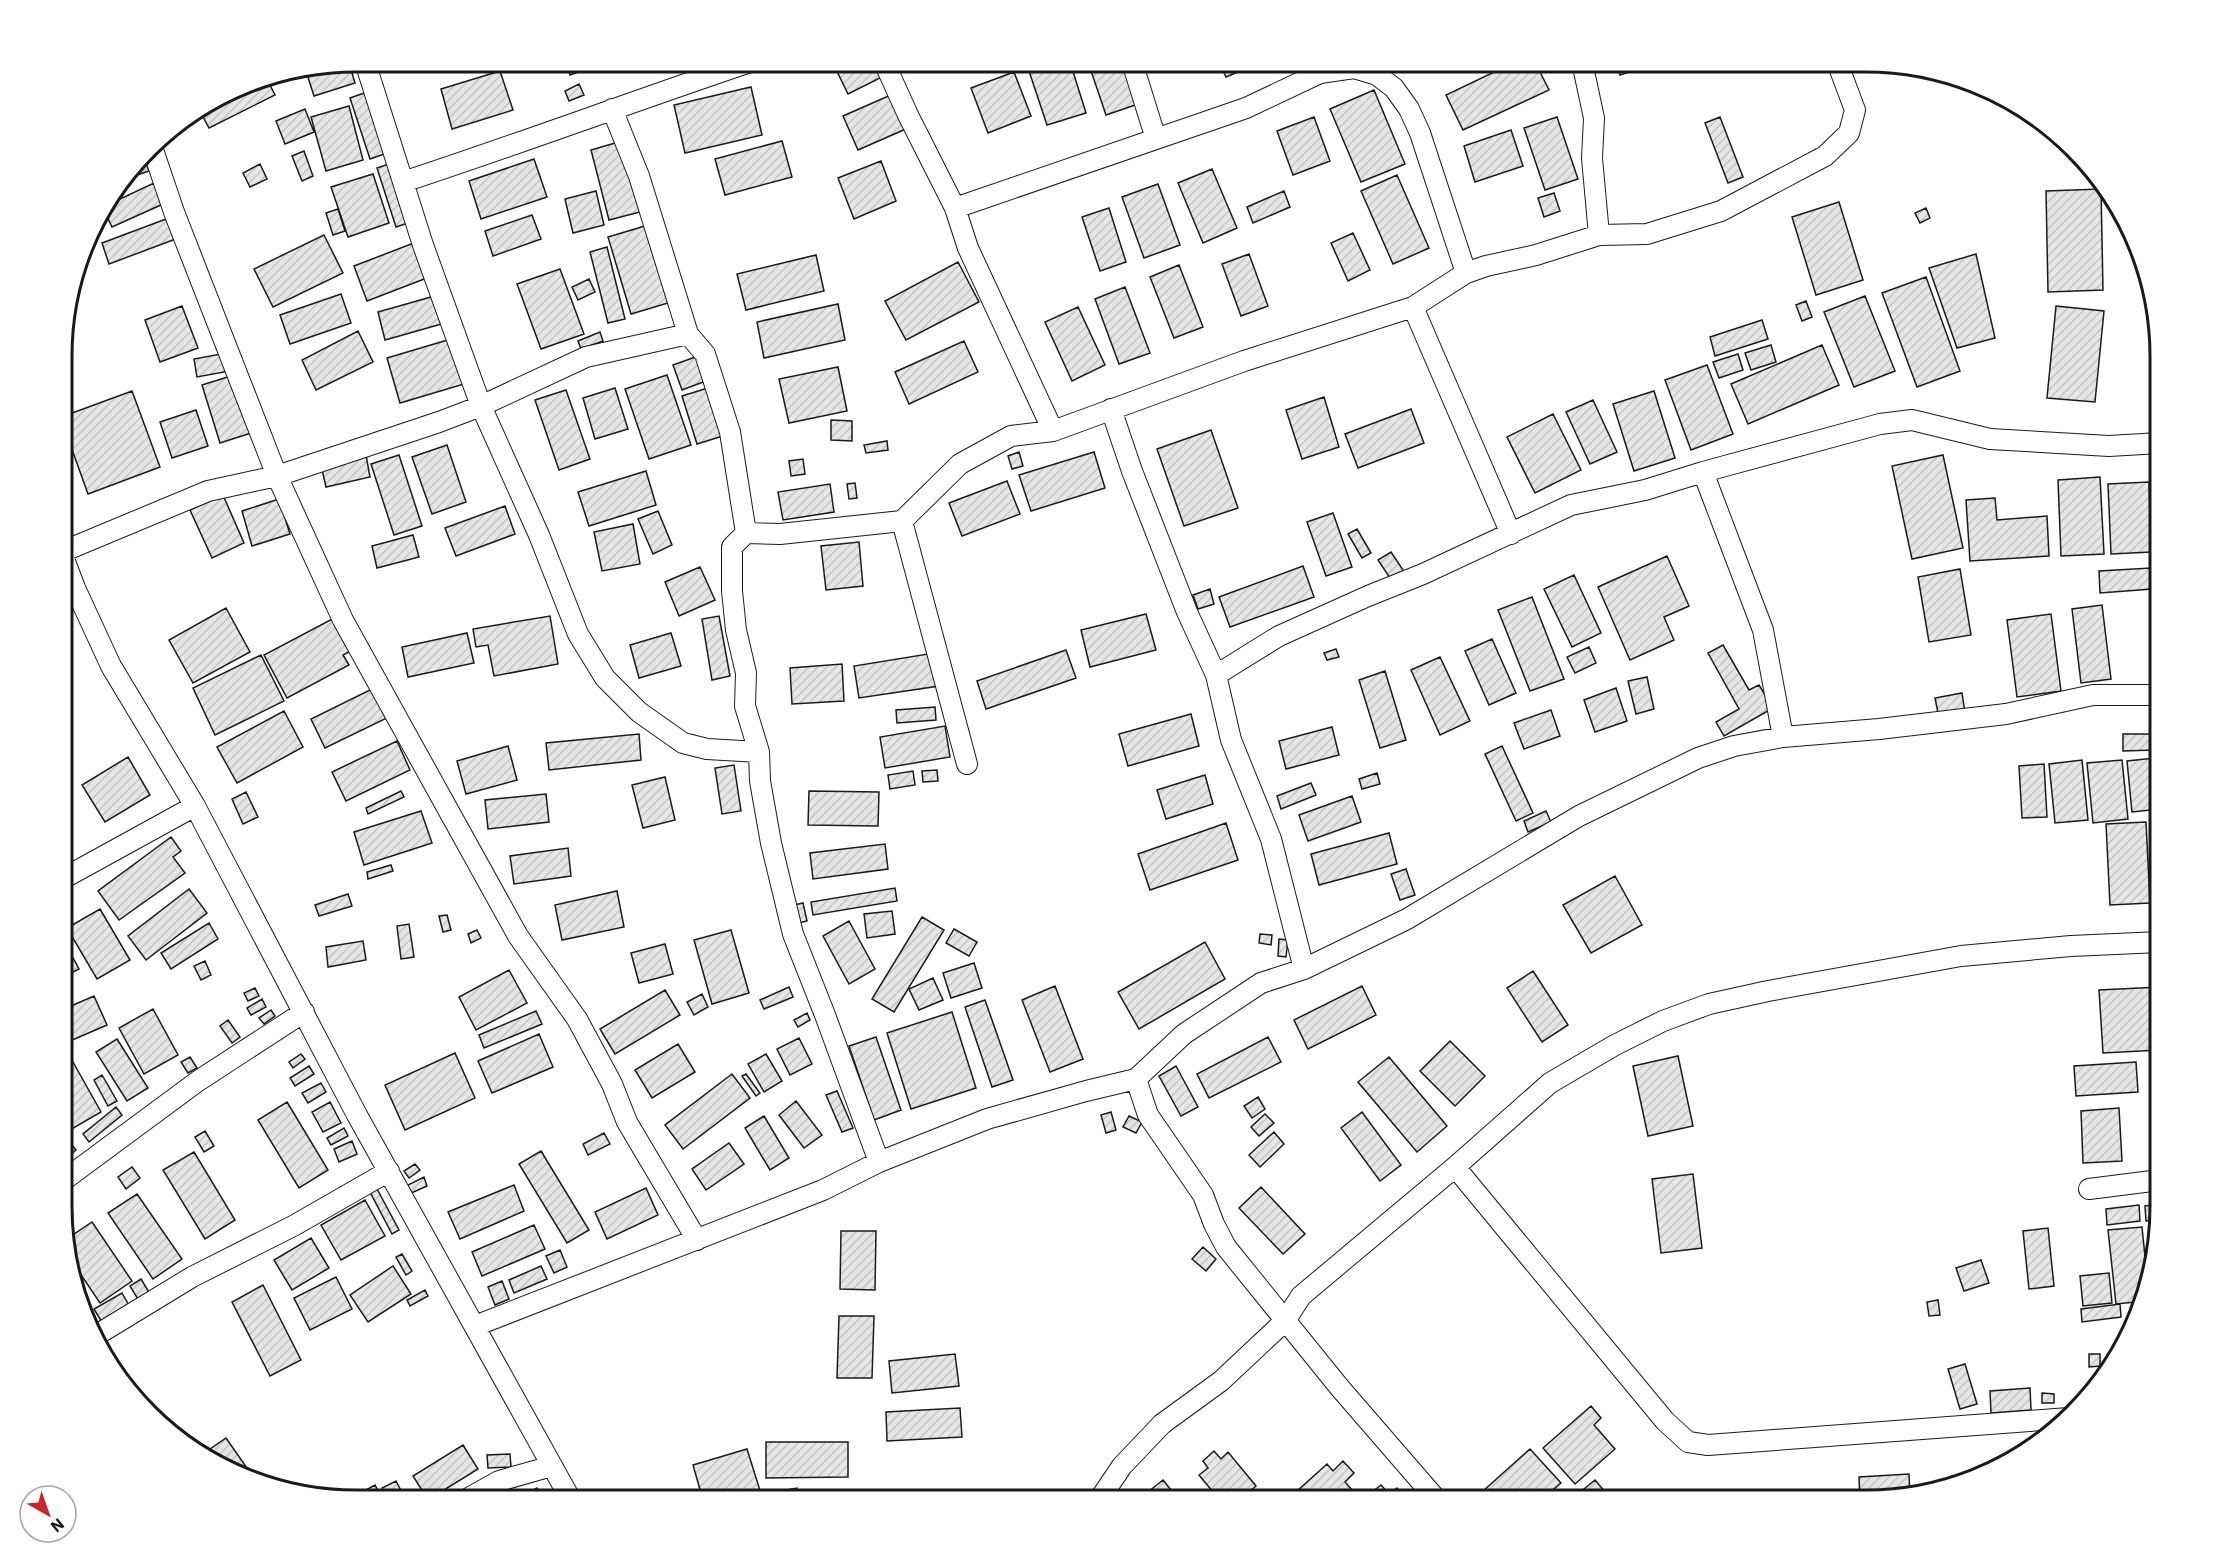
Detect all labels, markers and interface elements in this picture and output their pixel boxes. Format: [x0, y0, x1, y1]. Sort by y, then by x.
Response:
north arrow [18, 1484, 78, 1544]
text: N [47, 1514, 69, 1537]

